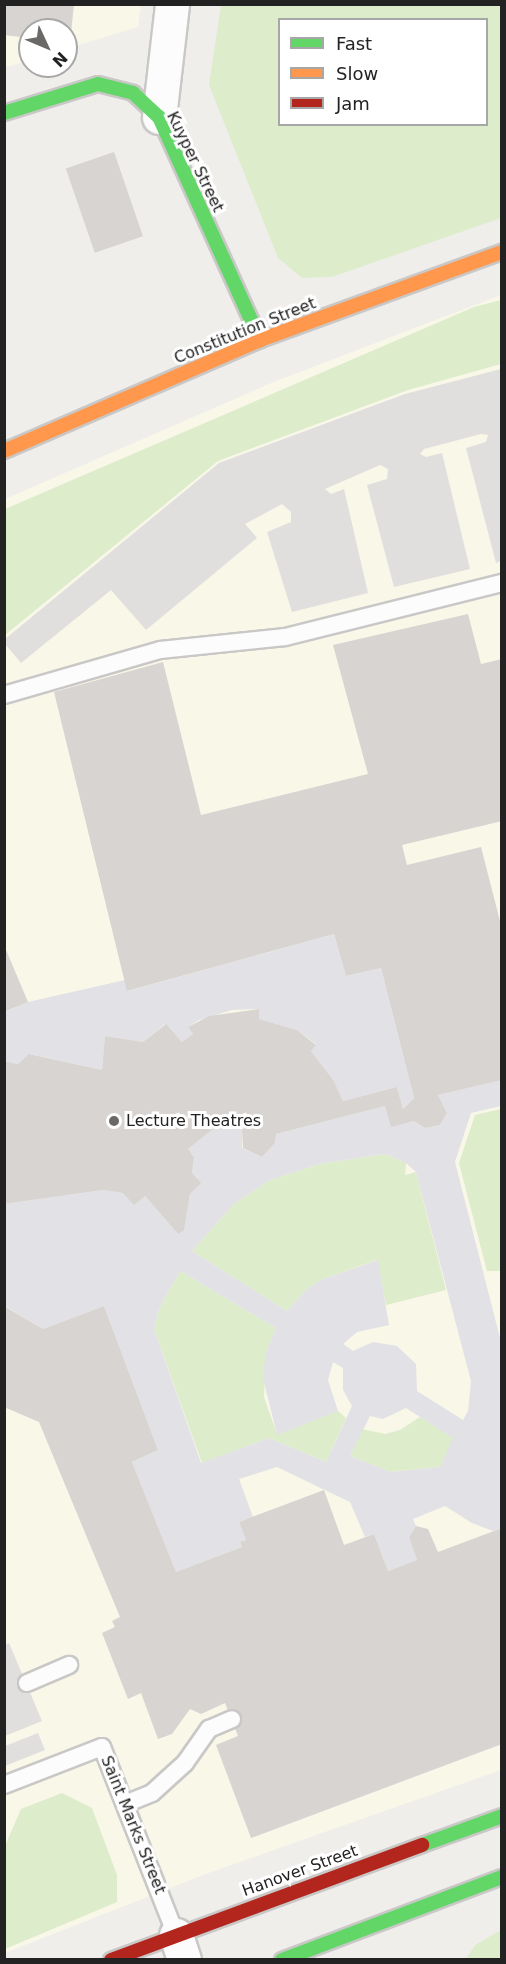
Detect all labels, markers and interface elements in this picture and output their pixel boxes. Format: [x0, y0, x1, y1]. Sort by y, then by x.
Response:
north arrow [18, 18, 78, 78]
legend [278, 18, 488, 126]
text: Fast [336, 33, 372, 54]
text: N [48, 48, 71, 71]
text: Slow [336, 63, 378, 84]
text: Jam [336, 93, 370, 114]
street label: Kuyper Street [162, 109, 228, 215]
street label: Constitution Street [171, 294, 319, 368]
place label: Lecture Theatres [126, 1111, 261, 1131]
marker: Lecture Theatres [107, 1114, 121, 1128]
street label: Saint Marks Street [96, 1753, 170, 1897]
street label: Hanover Street [240, 1841, 360, 1901]

